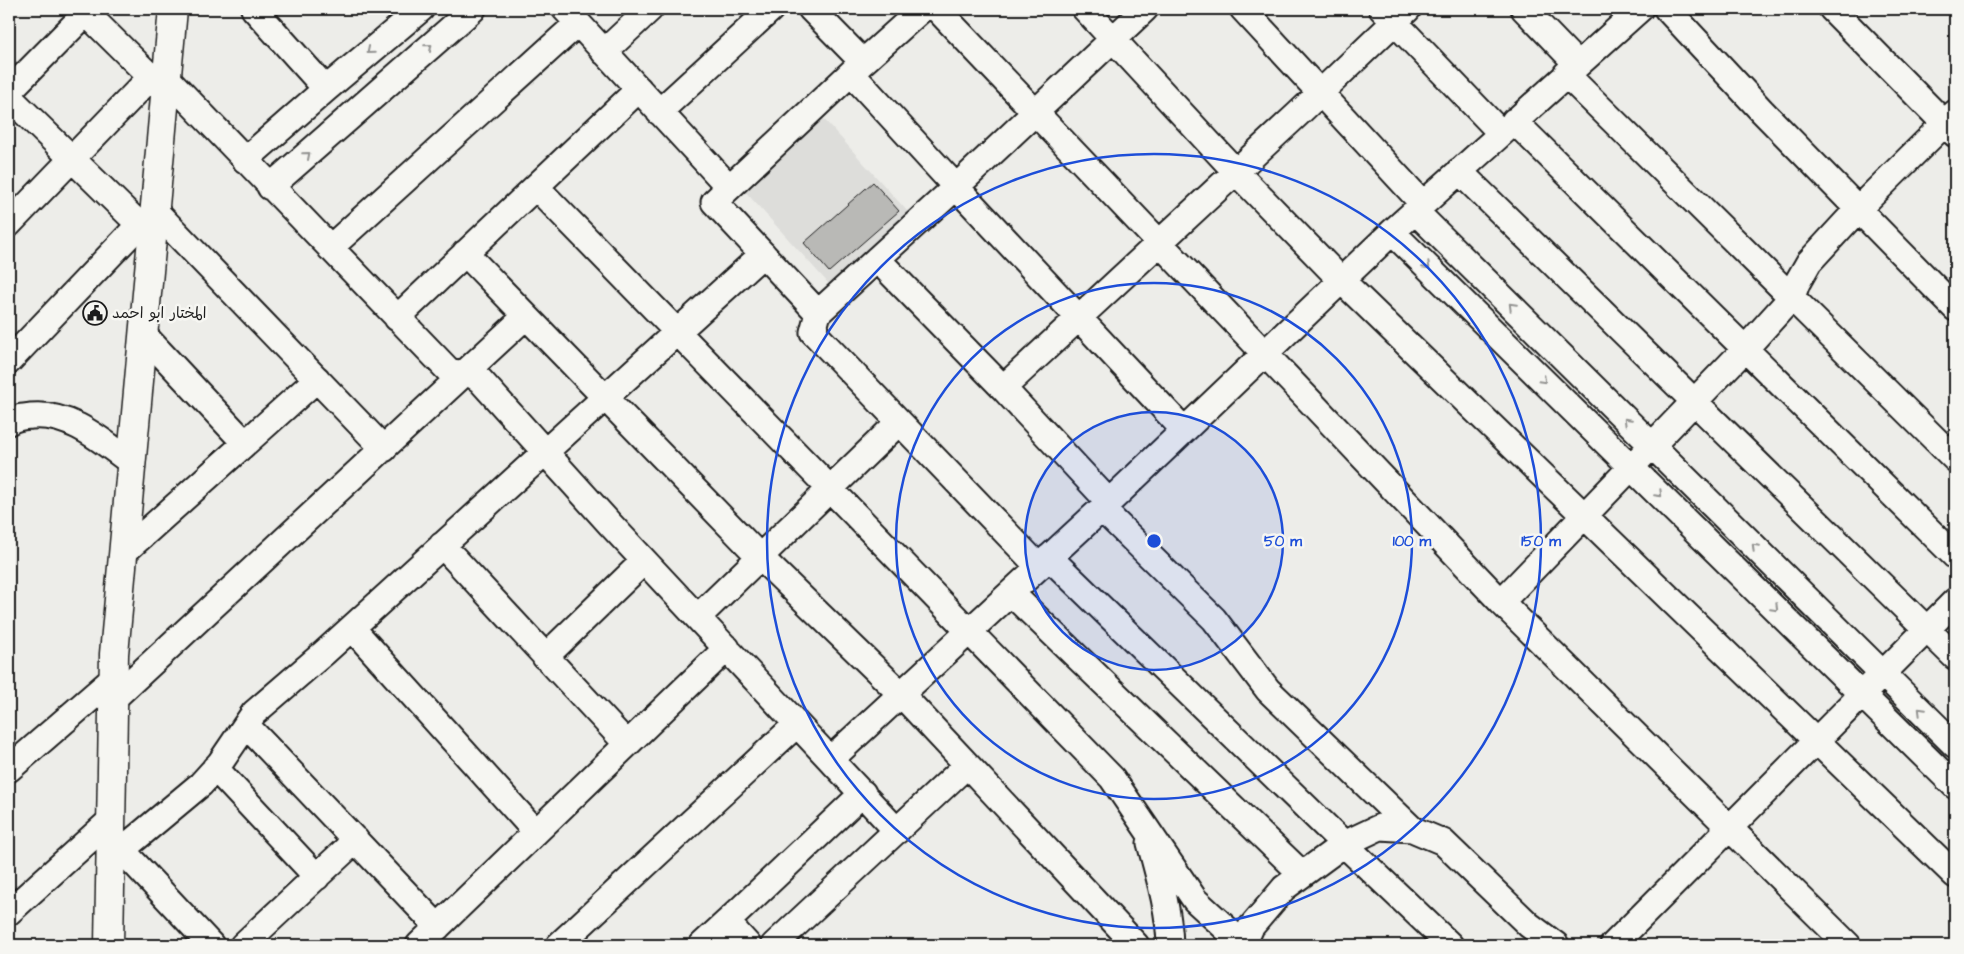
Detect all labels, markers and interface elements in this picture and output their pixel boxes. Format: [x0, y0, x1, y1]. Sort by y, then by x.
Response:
one-way arrow [423, 44, 432, 53]
one-way arrow [367, 46, 376, 54]
one-way arrow [301, 152, 310, 161]
one-way arrow [1421, 260, 1430, 269]
public building icon: المختار ابو احمد [82, 300, 108, 326]
place label: المختار ابو احمد [112, 303, 206, 324]
one-way arrow [1509, 303, 1518, 312]
one-way arrow [1537, 374, 1546, 383]
one-way arrow [1624, 418, 1633, 427]
one-way arrow [1653, 488, 1662, 497]
text: 50 m [1264, 531, 1302, 552]
text: 100 m [1393, 531, 1432, 552]
text: 150 m [1521, 531, 1561, 552]
centre of rings [1145, 532, 1163, 550]
one-way arrow [1752, 544, 1761, 553]
one-way arrow [1769, 602, 1778, 611]
one-way arrow [1917, 708, 1926, 717]

